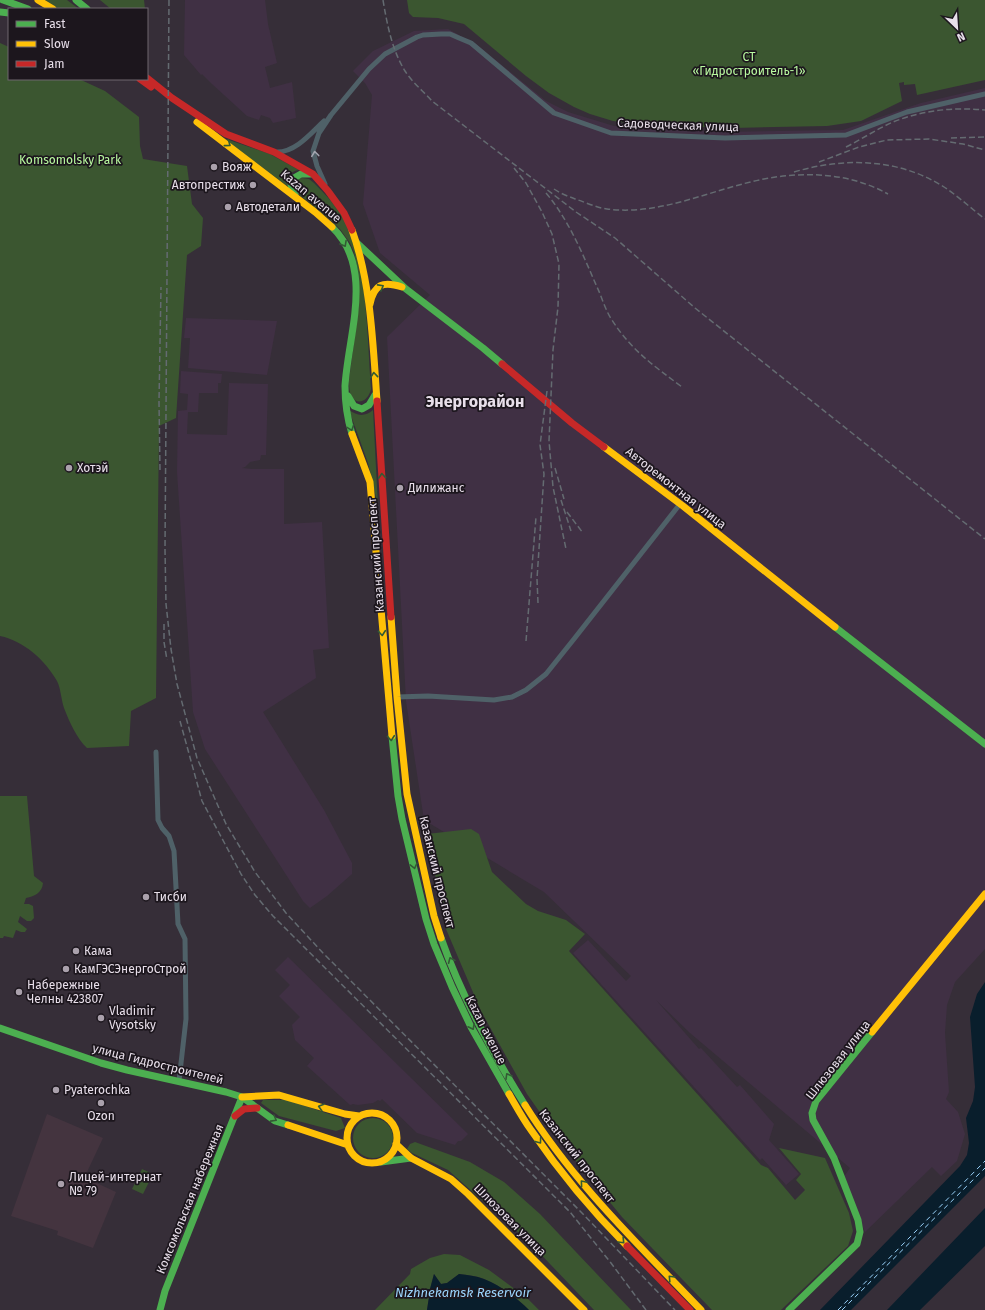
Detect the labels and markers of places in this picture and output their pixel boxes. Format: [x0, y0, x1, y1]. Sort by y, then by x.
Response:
place label: Вояж [222, 160, 252, 174]
marker: Вояж [209, 162, 219, 172]
place label: Автопрестиж [172, 178, 245, 192]
marker: Автопрестиж [248, 180, 258, 190]
place label: Автодетали [236, 200, 300, 214]
marker: Автодетали [223, 202, 233, 212]
place label: Хотэй [77, 461, 108, 475]
marker: Хотэй [64, 463, 74, 473]
place label: Дилижанс [407, 481, 465, 495]
marker: Дилижанс [395, 483, 405, 493]
place label: Тисби [154, 890, 187, 904]
marker: Тисби [141, 892, 151, 902]
place label: Кама [84, 944, 112, 958]
marker: Кама [71, 946, 81, 956]
place label: КамГЭСЭнергоСтрой [74, 962, 187, 976]
marker: КамГЭСЭнергоСтрой [61, 964, 71, 974]
place label: Набережные Челны 423807 [27, 978, 103, 1006]
marker: Набережные Челны 423807 [14, 987, 24, 997]
place label: Vladimir Vysotsky [109, 1004, 156, 1032]
marker: Vladimir Vysotsky [96, 1013, 106, 1023]
place label: Pyaterochka [64, 1083, 130, 1097]
marker: Pyaterochka [51, 1085, 61, 1095]
marker: Ozon [96, 1098, 106, 1108]
place label: Ozon [87, 1109, 115, 1123]
place label: Лицей-интернат № 79 [69, 1170, 162, 1198]
marker: Лицей-интернат № 79 [56, 1179, 66, 1189]

